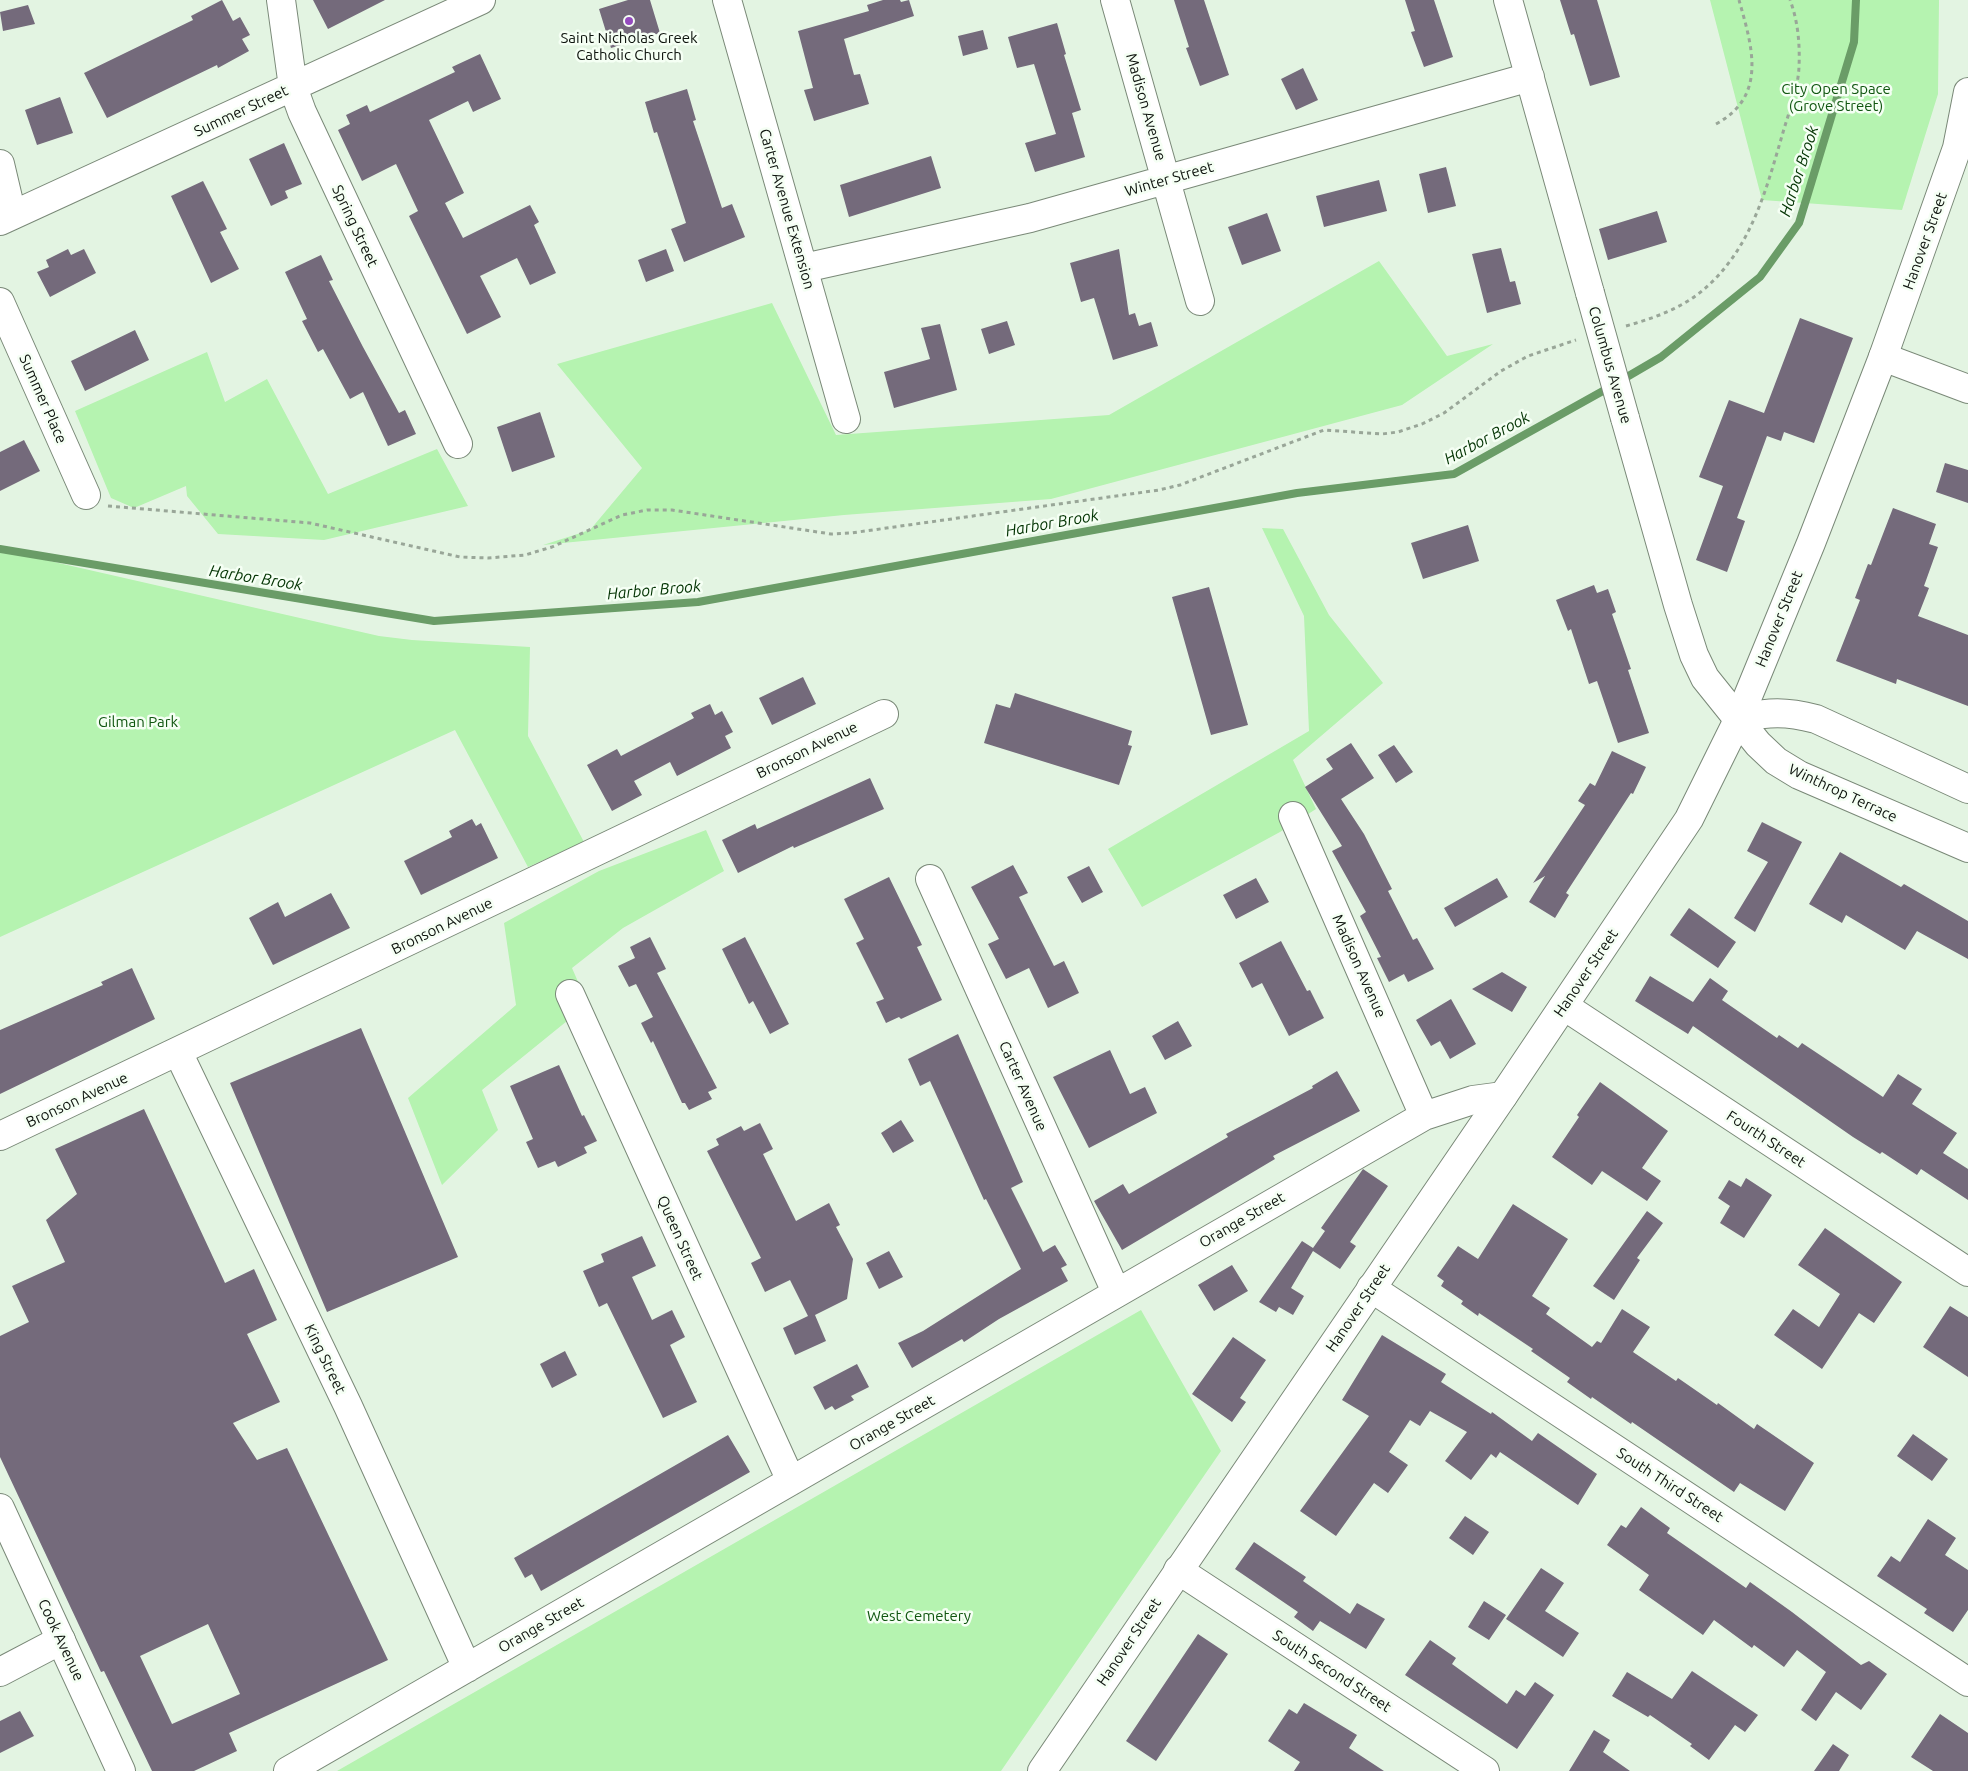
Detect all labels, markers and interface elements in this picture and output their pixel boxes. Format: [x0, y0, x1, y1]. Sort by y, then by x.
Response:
marker: Saint Nicholas Greek Catholic Church [623, 15, 635, 27]
place label: Saint Nicholas Greek Catholic Church [560, 29, 698, 64]
street label: Madison Avenue [1122, 51, 1170, 163]
park label: City Open Space (Grove Street) [1781, 80, 1891, 115]
street label: Summer Street [191, 81, 291, 141]
water label: Harbor Brook [1775, 123, 1823, 219]
street label: Carter Avenue Extension [755, 127, 819, 291]
street label: Winter Street [1123, 158, 1215, 200]
street label: Spring Street [328, 182, 382, 270]
street label: Hanover Street [1899, 190, 1951, 292]
street label: Columbus Avenue [1585, 304, 1635, 426]
street label: Summer Place [15, 352, 71, 446]
water label: Harbor Brook [1441, 407, 1533, 469]
water label: Harbor Brook [1004, 505, 1100, 541]
water label: Harbor Brook [208, 561, 304, 595]
street label: Hanover Street [1752, 568, 1806, 670]
water label: Harbor Brook [606, 576, 702, 604]
park label: Gilman Park [98, 713, 178, 731]
street label: Bronson Avenue [753, 718, 861, 782]
street label: Winthrop Terrace [1786, 760, 1900, 826]
street label: Bronson Avenue [388, 894, 496, 958]
street label: Madison Avenue [1328, 912, 1390, 1020]
street label: Hanover Street [1550, 926, 1622, 1020]
street label: Carter Avenue [995, 1038, 1051, 1134]
street label: Bronson Avenue [23, 1069, 131, 1131]
street label: Fourth Street [1723, 1107, 1809, 1171]
street label: Orange Street [1196, 1188, 1288, 1252]
street label: Queen Street [653, 1193, 707, 1283]
street label: Hanover Street [1322, 1261, 1394, 1355]
street label: King Street [300, 1321, 350, 1397]
street label: Orange Street [846, 1391, 938, 1455]
street label: South Third Street [1613, 1444, 1727, 1526]
street label: Orange Street [495, 1593, 587, 1657]
street label: Hanover Street [1093, 1595, 1165, 1689]
street label: Cook Avenue [34, 1596, 88, 1684]
park label: West Cemetery [867, 1607, 971, 1625]
street label: South Second Street [1269, 1626, 1395, 1716]

